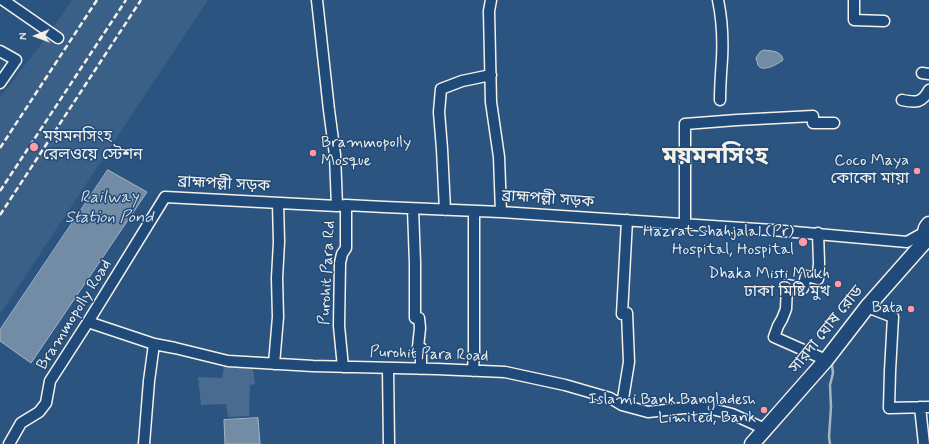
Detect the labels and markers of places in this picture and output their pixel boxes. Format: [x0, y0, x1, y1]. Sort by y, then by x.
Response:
place label: ময়মনসিংহ রেলওয়ে স্টেশন [43, 128, 143, 166]
place label: Brammopolly Mosque [321, 134, 411, 172]
marker: ময়মনসিংহ রেলওয়ে স্টেশন [28, 141, 40, 153]
marker: Brammopolly Mosque [308, 148, 318, 158]
place label: Coco Maya কোকো মায়া [830, 152, 909, 190]
marker: Coco Maya কোকো মায়া [912, 166, 922, 176]
place label: Hazrat Shahjalal (Pr) Hospital, Hospital [643, 223, 794, 261]
marker: Hazrat Shahjalal (Pr) Hospital, Hospital [797, 236, 809, 248]
place label: Dhaka Misti Mukh ঢাকা মিষ্টি মুখ [708, 265, 830, 303]
marker: Dhaka Misti Mukh ঢাকা মিষ্টি মুখ [833, 279, 843, 289]
place label: Bata [872, 299, 903, 319]
marker: Bata [906, 304, 916, 314]
place label: Islami Bank Bangladesh Limited, Bank [588, 391, 756, 429]
marker: Islami Bank Bangladesh Limited, Bank [759, 405, 769, 415]

